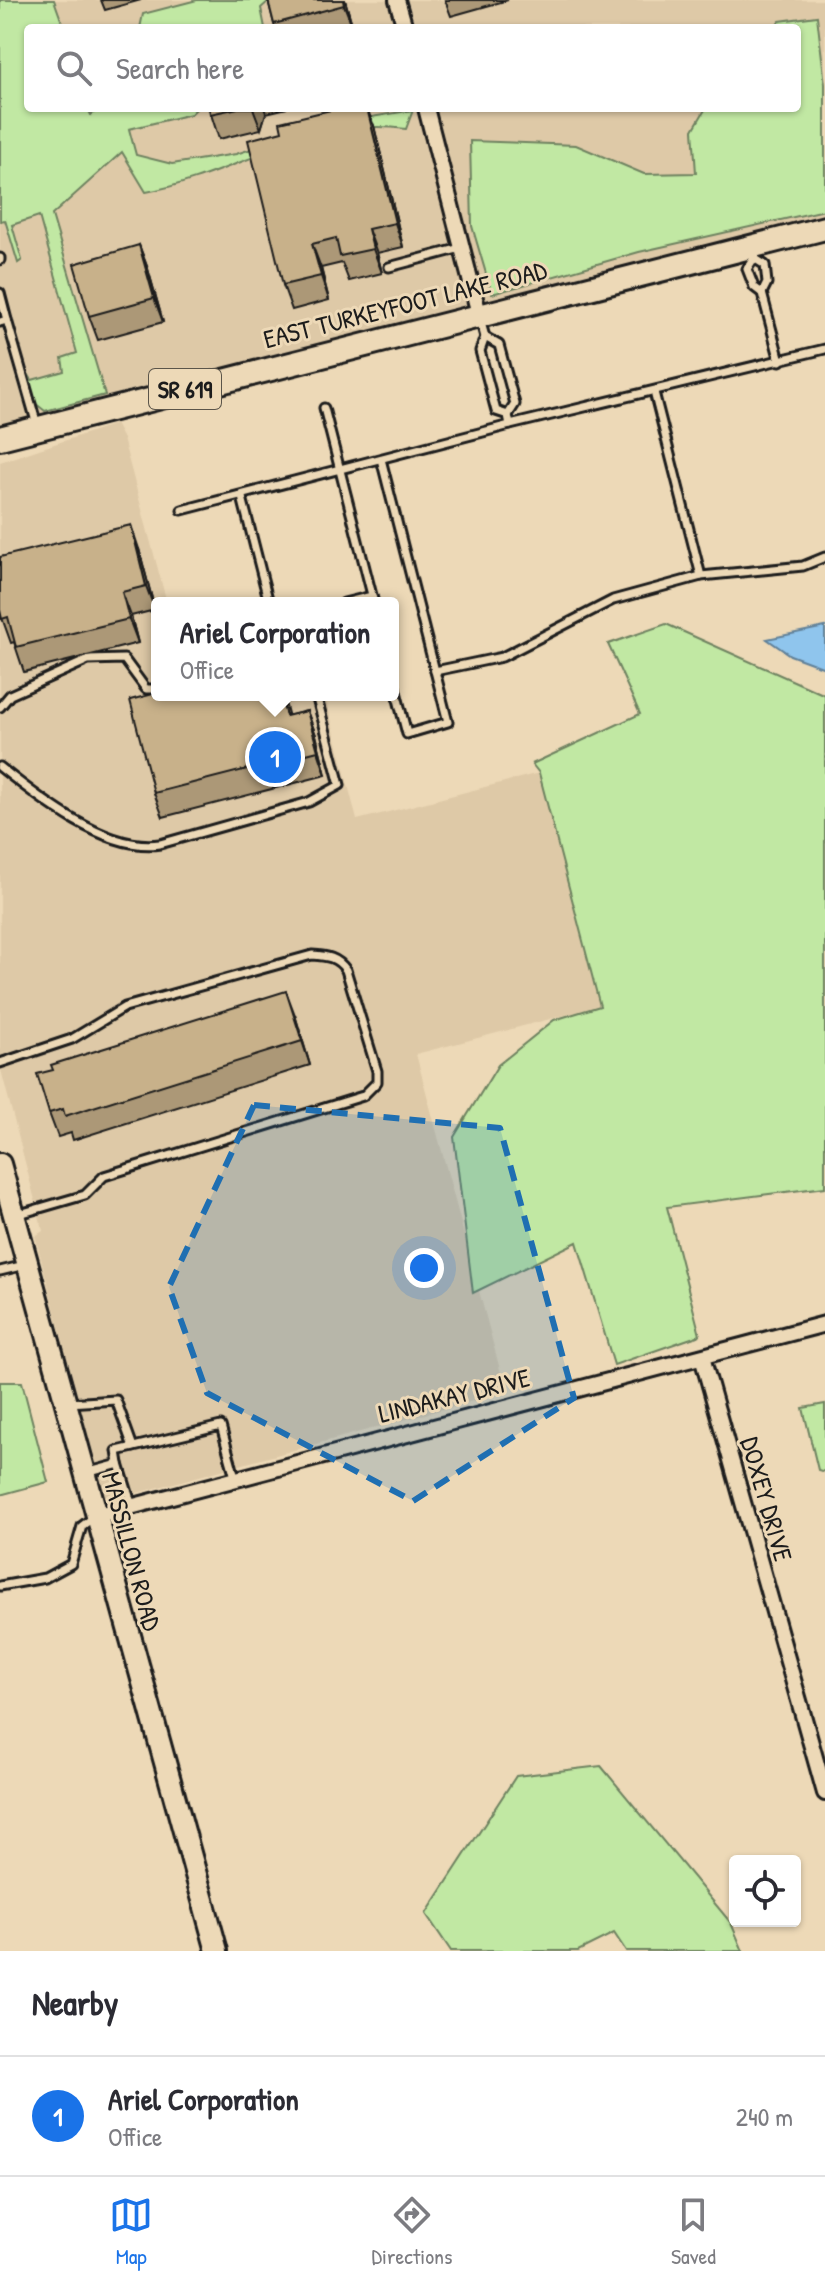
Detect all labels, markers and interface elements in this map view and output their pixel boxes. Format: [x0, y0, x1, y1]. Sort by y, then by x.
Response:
search box [24, 24, 801, 112]
icon: search [52, 46, 96, 90]
text: Search here [116, 48, 244, 88]
street label: EAST TURKEYFOOT LAKE ROAD [260, 252, 551, 356]
road number: SR 619 [149, 369, 221, 409]
popup [151, 597, 399, 701]
text: Ariel Corporation [180, 612, 370, 652]
text: Office [180, 652, 234, 687]
pin: 1 [249, 727, 301, 787]
your location [404, 1248, 444, 1288]
street label: LINDAKAY DRIVE [375, 1359, 534, 1431]
street label: DOXEY DRIVE [733, 1433, 802, 1566]
street label: MASSILLON ROAD [94, 1468, 170, 1635]
map controls [729, 1855, 801, 1927]
button: locate [729, 1855, 801, 1927]
text: Nearby [32, 1980, 118, 2026]
text: Ariel Corporation [108, 2079, 299, 2119]
text: 1 [53, 2099, 63, 2134]
text: 240 m [736, 2099, 793, 2134]
text: Office [108, 2119, 162, 2154]
tab: Map [109, 2193, 153, 2271]
tab: Directions [372, 2193, 453, 2271]
tab: Saved [671, 2193, 716, 2271]

